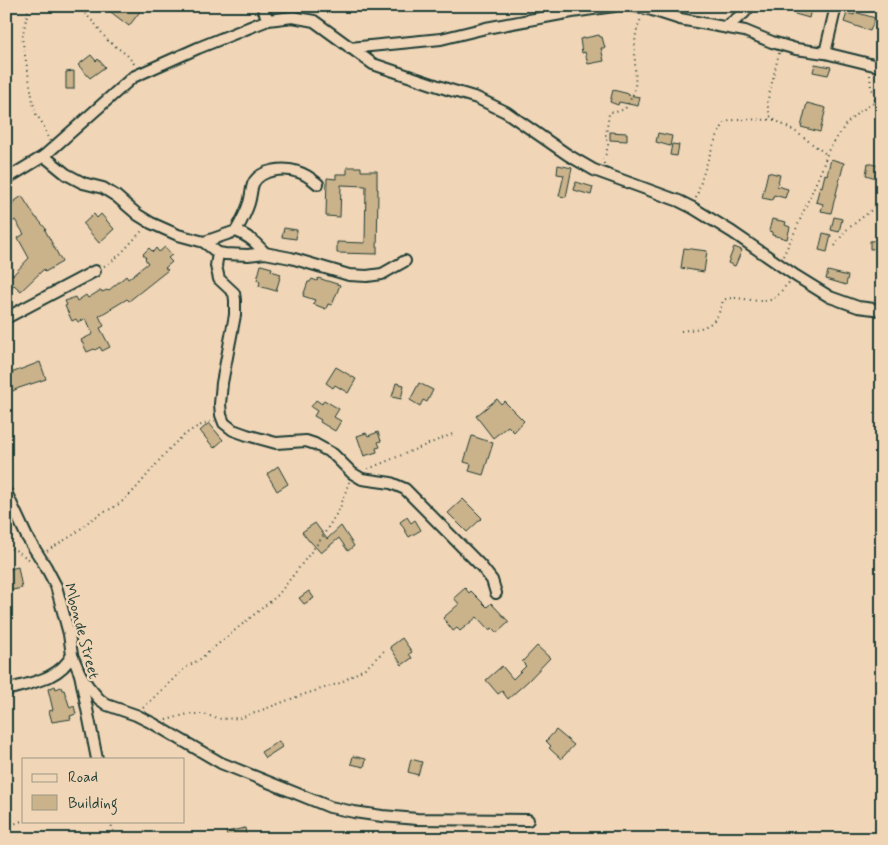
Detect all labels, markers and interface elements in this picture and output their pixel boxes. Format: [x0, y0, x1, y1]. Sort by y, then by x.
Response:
street label: Mbonde Street [59, 581, 104, 682]
legend [22, 758, 185, 822]
text: Road [68, 768, 98, 788]
text: Building [68, 794, 118, 815]

